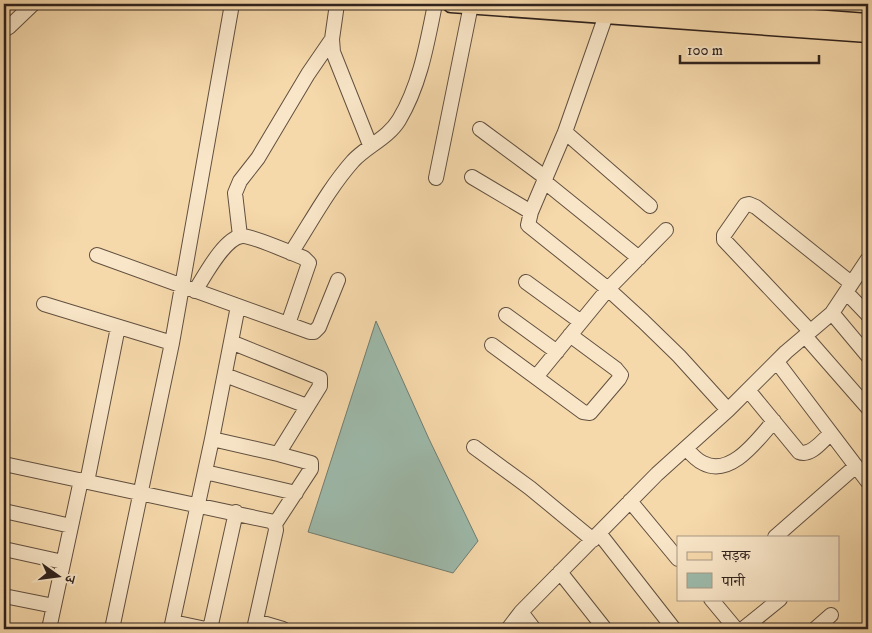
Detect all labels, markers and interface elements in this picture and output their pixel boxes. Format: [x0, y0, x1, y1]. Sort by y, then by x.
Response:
scale bar [680, 32, 818, 64]
text: 100 m [687, 41, 723, 60]
legend [677, 536, 840, 600]
text: सड़क [721, 546, 751, 565]
north arrow [32, 550, 82, 600]
text: उ [60, 572, 79, 585]
text: पानी [721, 572, 746, 591]

